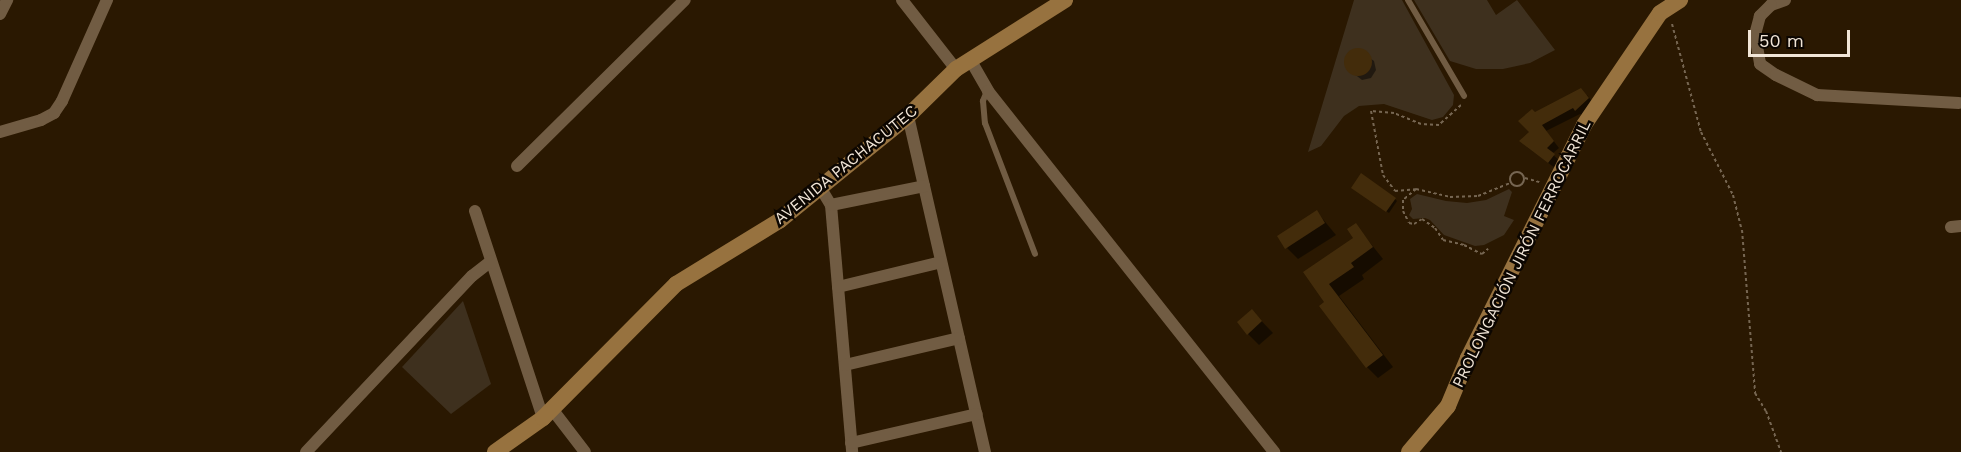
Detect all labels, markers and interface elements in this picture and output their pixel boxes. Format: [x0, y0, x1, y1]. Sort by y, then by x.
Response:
scale bar [1751, 18, 1853, 56]
text: 50 m [1759, 30, 1804, 51]
street label: AVENIDA PACHACUTEC [770, 101, 922, 229]
street label: PROLONGACIÓN JIRÓN FERROCARRIL [1449, 117, 1595, 391]

